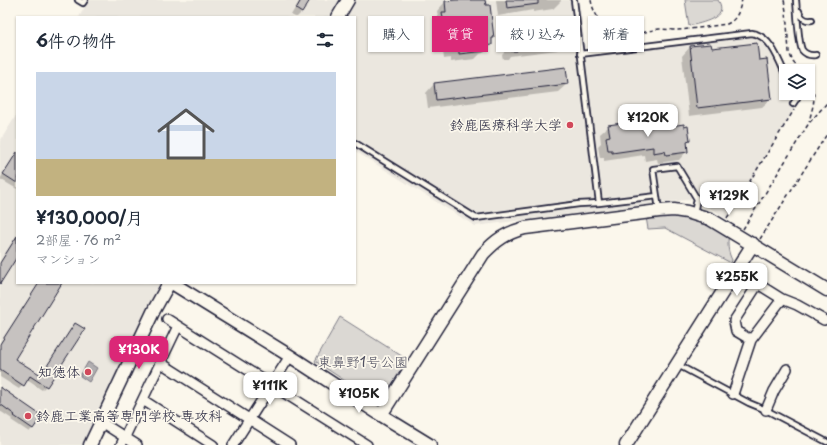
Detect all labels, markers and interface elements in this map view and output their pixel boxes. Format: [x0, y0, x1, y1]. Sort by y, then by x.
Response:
chip: 購入 [368, 16, 424, 52]
chip: 賃貸 [432, 16, 488, 52]
chip: 絞り込み [496, 16, 580, 52]
chip: 新着 [588, 16, 644, 52]
text: 6件の物件 [36, 27, 116, 53]
icon: filters [314, 29, 336, 51]
map controls [779, 64, 815, 100]
button: layers [779, 64, 815, 100]
icon: home [150, 98, 222, 170]
pin: ¥120K [620, 104, 676, 138]
text: ¥120K [627, 107, 669, 126]
place label: 鈴鹿医療科学大学 [450, 114, 562, 135]
marker: 鈴鹿医療科学大学 [565, 120, 575, 130]
pin: ¥129K [701, 182, 757, 216]
text: ¥129K [709, 185, 749, 204]
text: ¥130,000/月 [36, 204, 143, 230]
text: 2部屋 · 76 m² [36, 230, 121, 249]
text: マンション [36, 249, 100, 268]
pin: ¥255K [709, 263, 765, 297]
text: ¥255K [715, 266, 759, 285]
pin: ¥130K [111, 336, 167, 370]
text: ¥130K [118, 339, 160, 358]
park label: 東鼻野1号公園 [318, 351, 408, 372]
place label: 知徳体 [38, 361, 80, 382]
marker: 知徳体 [83, 367, 93, 377]
pin: ¥111K [242, 372, 298, 406]
text: ¥111K [252, 375, 288, 394]
pin: ¥105K [331, 380, 387, 414]
text: ¥105K [338, 383, 380, 402]
place label: 鈴鹿工業高等専門学校 専攻科 [36, 405, 223, 426]
marker: 鈴鹿工業高等専門学校 専攻科 [23, 411, 33, 421]

